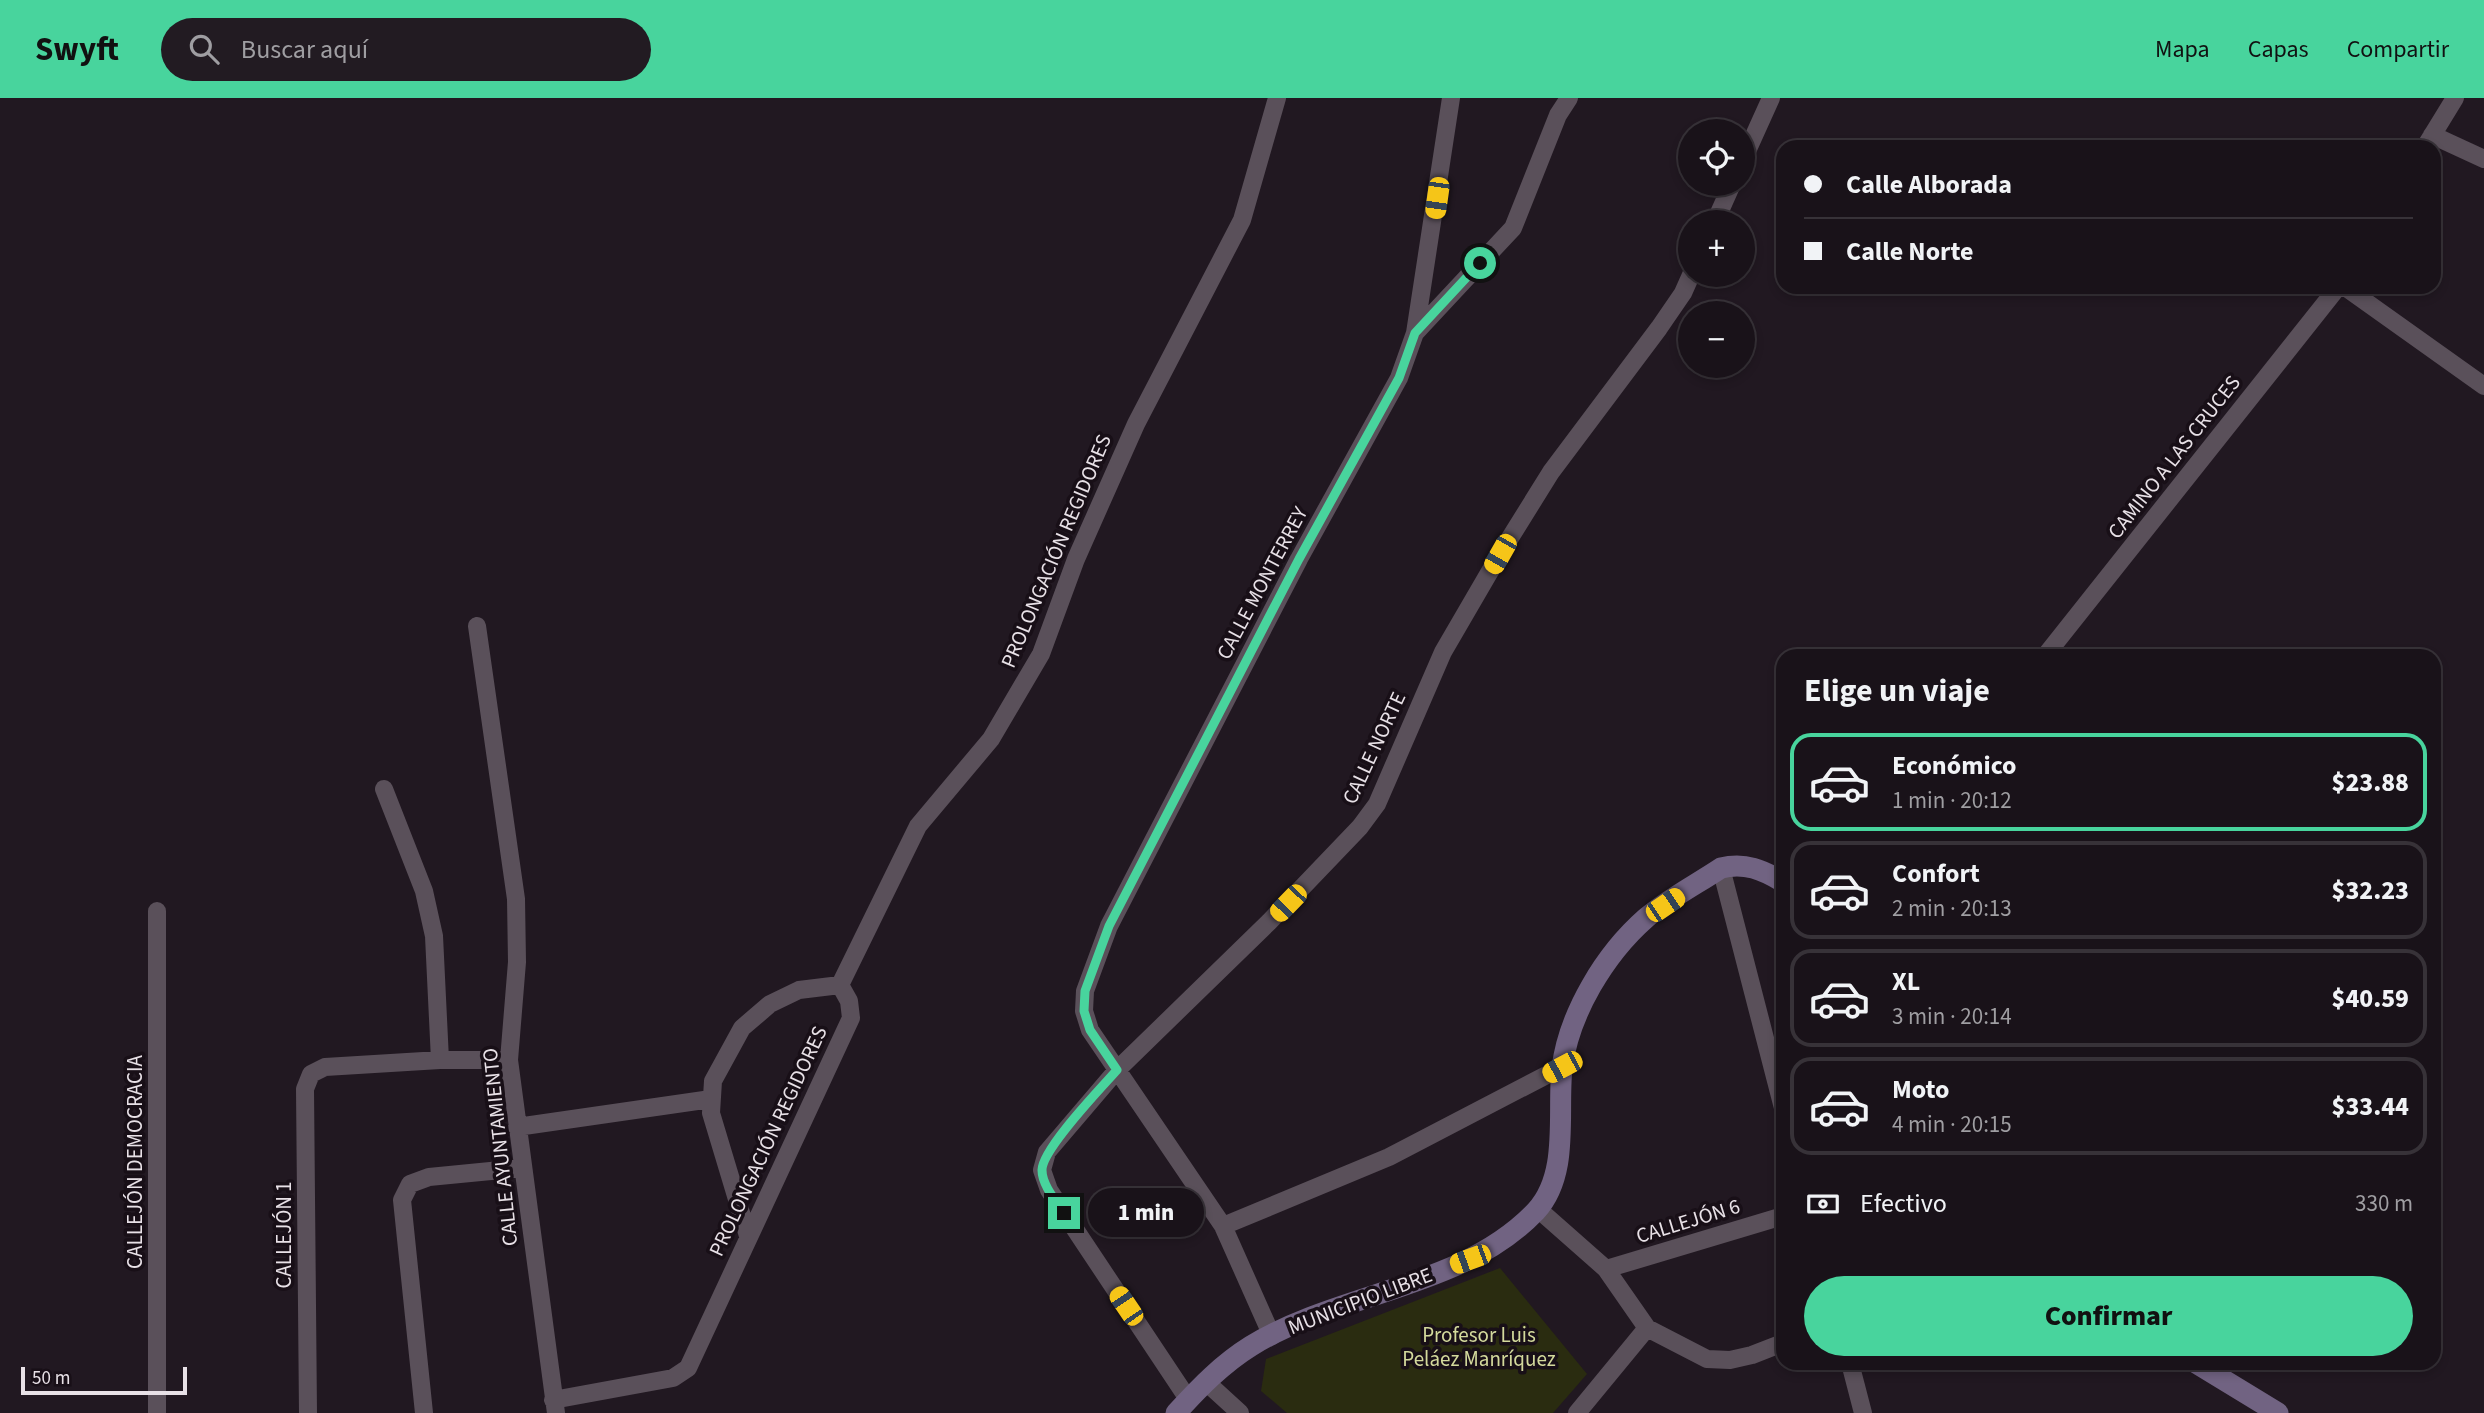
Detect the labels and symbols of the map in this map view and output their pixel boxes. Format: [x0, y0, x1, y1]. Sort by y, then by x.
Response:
car [1424, 176, 1451, 220]
route start [1464, 247, 1496, 279]
street label: CAMINO A LAS CRUCES [2101, 369, 2247, 545]
street label: PROLONGACIÓN REGIDORES [993, 430, 1119, 672]
street label: CALLE MONTERREY [1209, 500, 1315, 665]
car [1481, 531, 1520, 577]
street label: CALLE NORTE [1335, 687, 1413, 809]
car [1266, 881, 1311, 925]
car [1642, 885, 1689, 925]
street label: PROLONGACIÓN REGIDORES [701, 1021, 835, 1261]
street label: CALLE AYUNTAMIENTO [475, 1046, 525, 1248]
car [1539, 1048, 1586, 1086]
street label: CALLEJÓN DEMOCRACIA [120, 1054, 150, 1269]
street label: CALLEJÓN 1 [269, 1181, 299, 1289]
callout: 1 min [1088, 1188, 1204, 1238]
street label: CALLEJÓN 6 [1632, 1191, 1744, 1251]
route end [1048, 1197, 1080, 1229]
car [1447, 1242, 1494, 1276]
street label: MUNICIPIO LIBRE [1284, 1260, 1436, 1342]
car [1106, 1283, 1147, 1329]
park label: Profesor Luis Peláez Manríquez [1402, 1320, 1556, 1374]
scale bar [21, 1364, 187, 1396]

